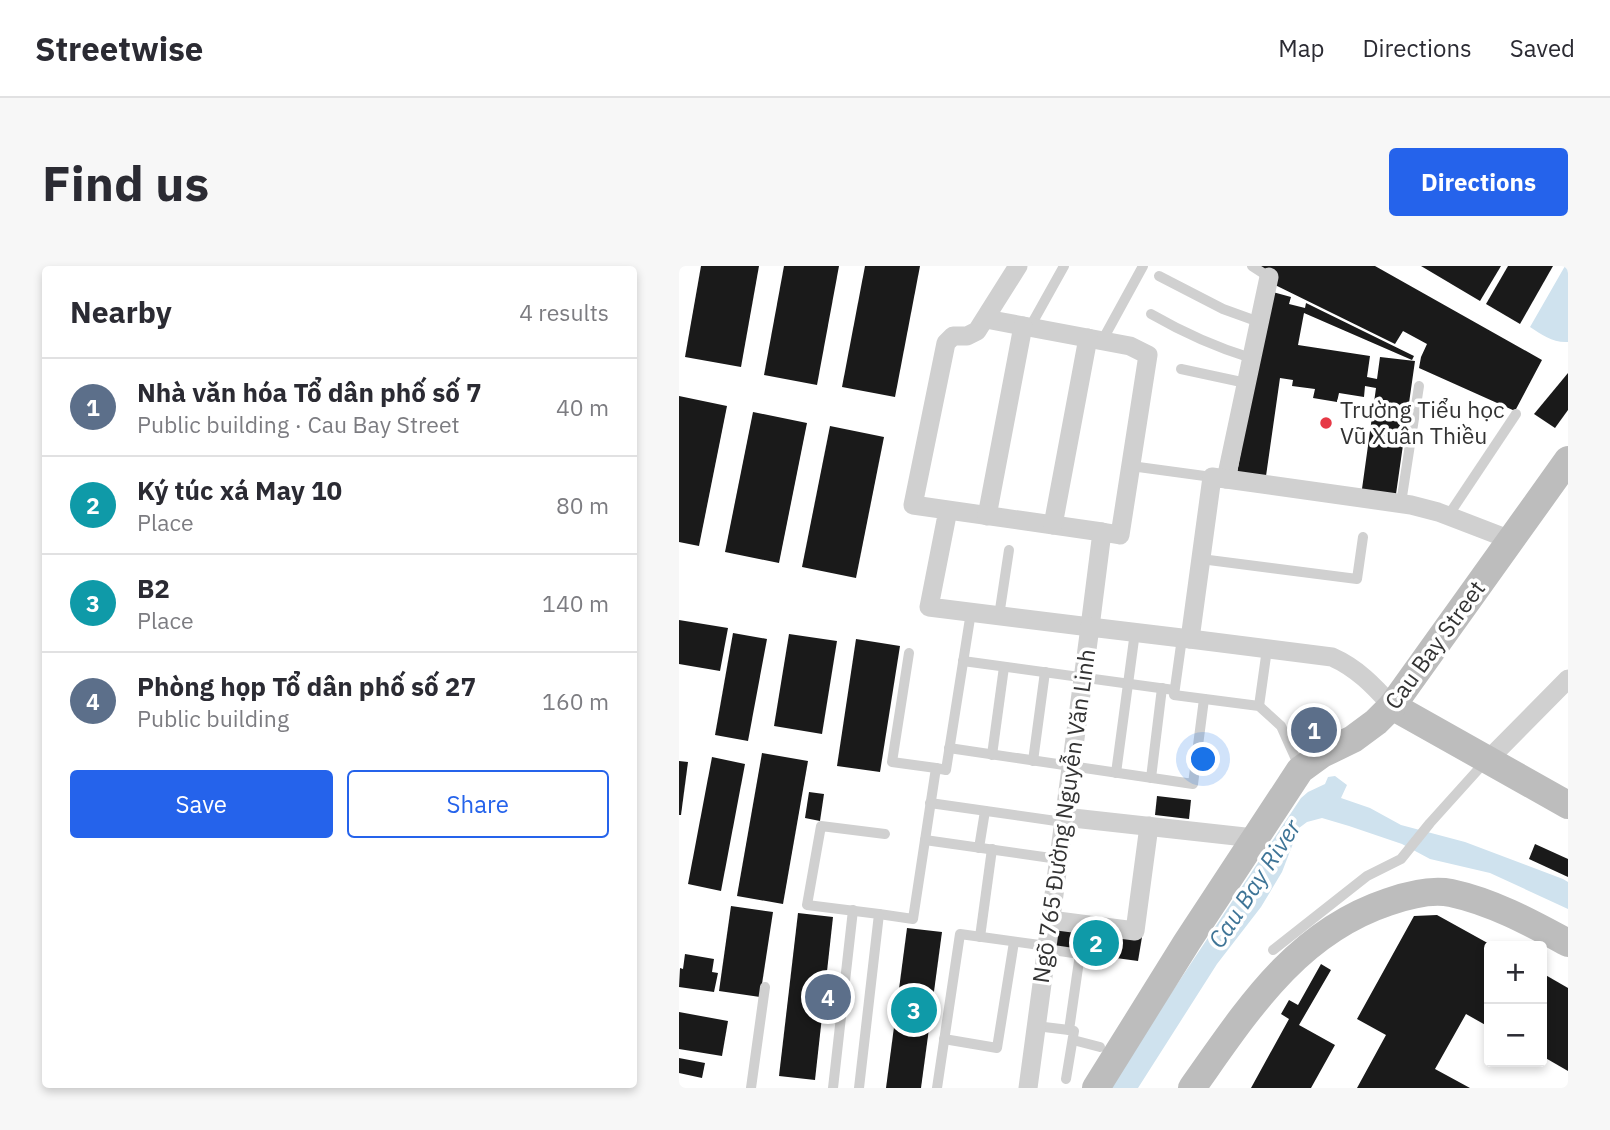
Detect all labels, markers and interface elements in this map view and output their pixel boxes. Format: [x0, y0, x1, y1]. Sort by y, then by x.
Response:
text: Streetwise [35, 27, 203, 70]
text: Map [1278, 32, 1324, 64]
text: Directions [1362, 32, 1472, 64]
text: Saved [1510, 32, 1575, 64]
button: Directions [1389, 148, 1568, 216]
text: Find us [42, 151, 209, 214]
text: Nearby [70, 292, 172, 331]
text: 4 results [519, 297, 609, 327]
text: Nhà văn hóa Tổ dân phố số 7 [137, 375, 482, 409]
text: 1 [86, 392, 100, 422]
text: 40 m [556, 392, 609, 422]
place label: Trường Tiểu học Vũ Xuân Thiều [1340, 394, 1505, 450]
text: Public building · Cau Bay Street [137, 409, 460, 439]
marker: Trường Tiểu học Vũ Xuân Thiều [1318, 415, 1334, 431]
text: Ký túc xá May 10 [137, 473, 342, 507]
text: 2 [86, 490, 100, 520]
text: 80 m [556, 490, 609, 520]
text: Place [137, 507, 194, 537]
text: B2 [137, 571, 170, 605]
street label: Cau Bay Street [1377, 574, 1491, 715]
text: 3 [86, 588, 100, 618]
text: 140 m [542, 588, 609, 618]
text: Place [137, 605, 194, 635]
street label: Ngõ 765 Đường Nguyễn Văn Linh [1025, 647, 1101, 985]
text: Phòng họp Tổ dân phố số 27 [137, 669, 476, 703]
text: 4 [86, 686, 100, 716]
text: 160 m [542, 686, 609, 716]
text: Public building [137, 703, 289, 733]
pin: 1 [1291, 704, 1337, 756]
your location [1186, 742, 1220, 776]
button: Save [70, 770, 333, 838]
button: Share [347, 770, 609, 838]
water label: Cau Bay River [1201, 812, 1308, 954]
pin: 2 [1073, 917, 1119, 969]
map controls [1484, 941, 1547, 1067]
button: + [1484, 941, 1547, 1004]
pin: 4 [805, 971, 851, 1023]
pin: 3 [891, 984, 937, 1036]
button: − [1484, 1004, 1547, 1067]

